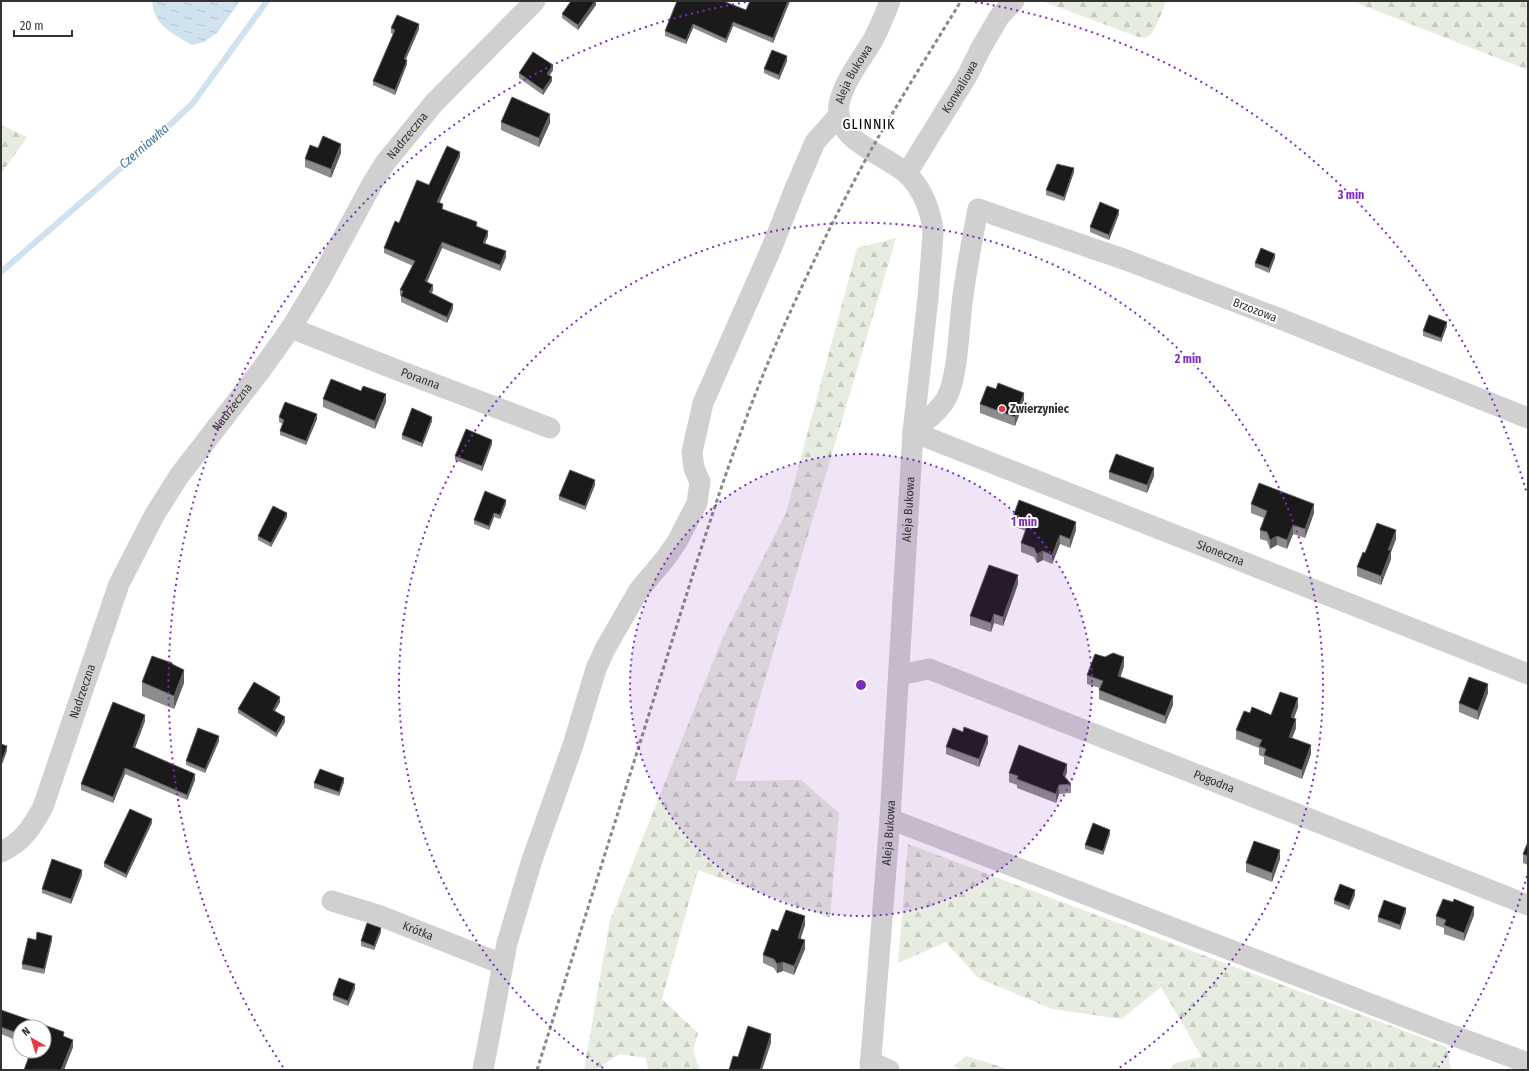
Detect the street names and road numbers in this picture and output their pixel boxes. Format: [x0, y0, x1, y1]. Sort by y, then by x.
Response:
street label: Aleja Bukowa [832, 42, 875, 105]
street label: Konwaliowa [939, 58, 981, 116]
street label: Nadrzeczna [384, 109, 431, 162]
street label: Brzozowa [1231, 295, 1279, 325]
street label: Poranna [399, 365, 442, 393]
street label: Nadrzeczna [209, 381, 255, 434]
street label: Aleja Bukowa [899, 476, 917, 542]
street label: Słoneczna [1195, 537, 1246, 569]
street label: Nadrzeczna [67, 662, 98, 720]
street label: Pogodna [1192, 767, 1237, 796]
street label: Aleja Bukowa [879, 800, 898, 866]
street label: Krótka [401, 918, 435, 943]

